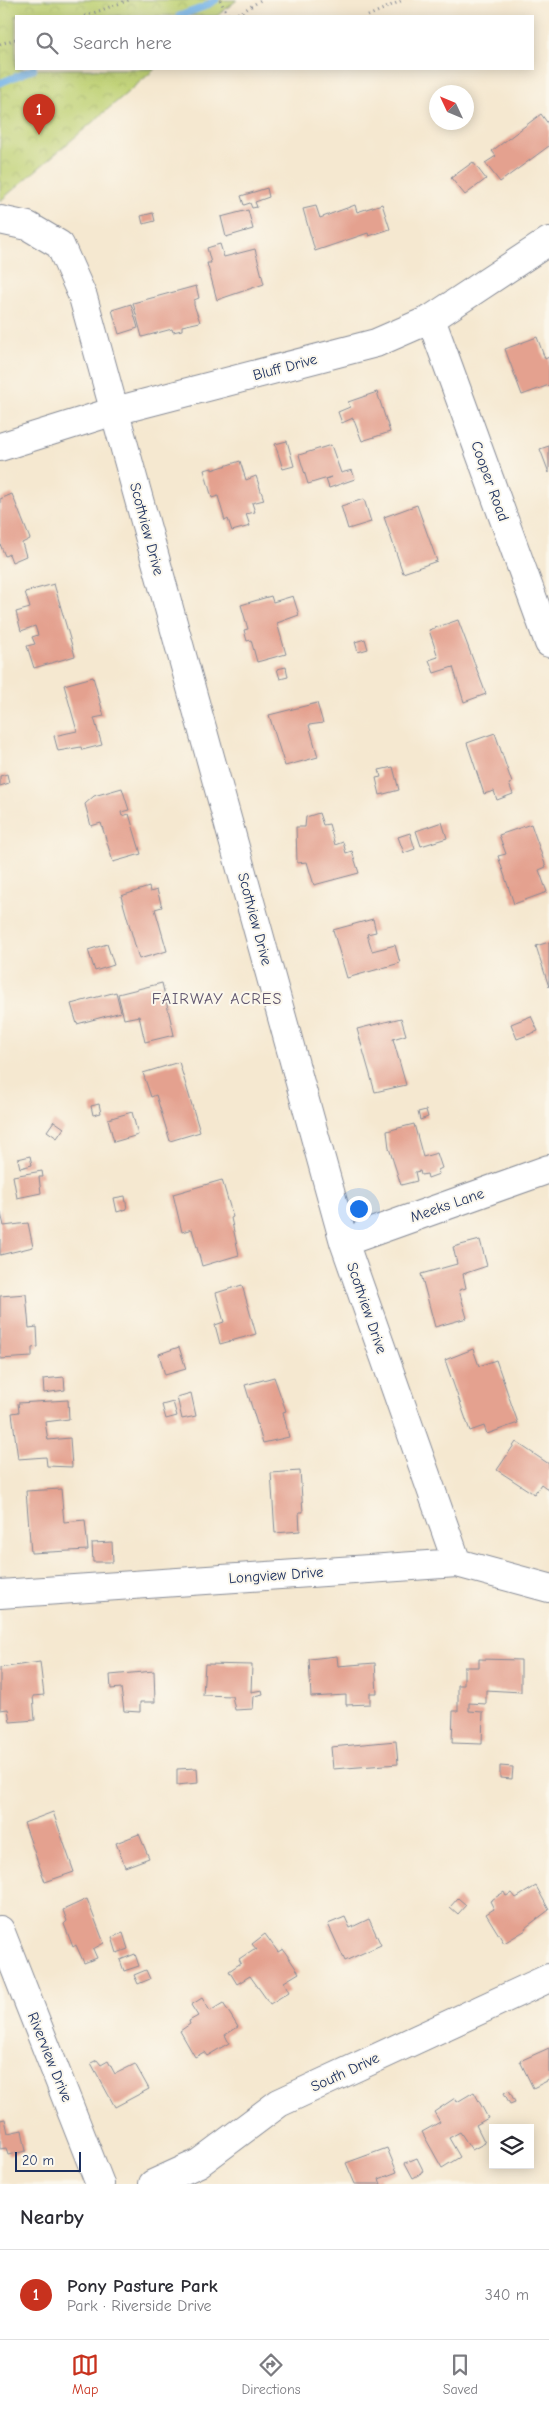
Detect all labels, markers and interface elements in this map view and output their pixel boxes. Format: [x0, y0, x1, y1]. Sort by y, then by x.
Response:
search box [15, 15, 534, 70]
icon: search [33, 29, 61, 57]
text: Search here [73, 32, 172, 54]
north arrow [429, 85, 474, 130]
pin: 1 [23, 94, 55, 135]
street label: Bluff Drive [251, 350, 320, 384]
street label: Cooper Road [467, 438, 513, 524]
street label: Scottview Drive [126, 481, 168, 578]
street label: Scottview Drive [234, 871, 276, 968]
district label: FAIRWAY ACRES [152, 990, 282, 1008]
street label: Meeks Lane [408, 1184, 487, 1226]
your location [346, 1196, 372, 1222]
street label: Scottview Drive [343, 1260, 391, 1356]
street label: Longview Drive [228, 1563, 324, 1587]
street label: Riverview Drive [24, 2009, 76, 2105]
street label: South Drive [308, 2048, 383, 2096]
map controls [489, 2124, 534, 2169]
button: layers [489, 2124, 534, 2169]
scale bar [15, 2149, 81, 2172]
text: 20 m [22, 2152, 54, 2169]
text: Nearby [20, 2205, 84, 2229]
text: Pony Pasture Park [67, 2275, 218, 2297]
text: 1 [33, 2286, 39, 2304]
text: 340 m [485, 2286, 529, 2304]
text: Park · Riverside Drive [67, 2297, 212, 2315]
tab: Map [71, 2351, 99, 2398]
tab: Directions [241, 2351, 301, 2398]
tab: Saved [443, 2351, 478, 2398]

